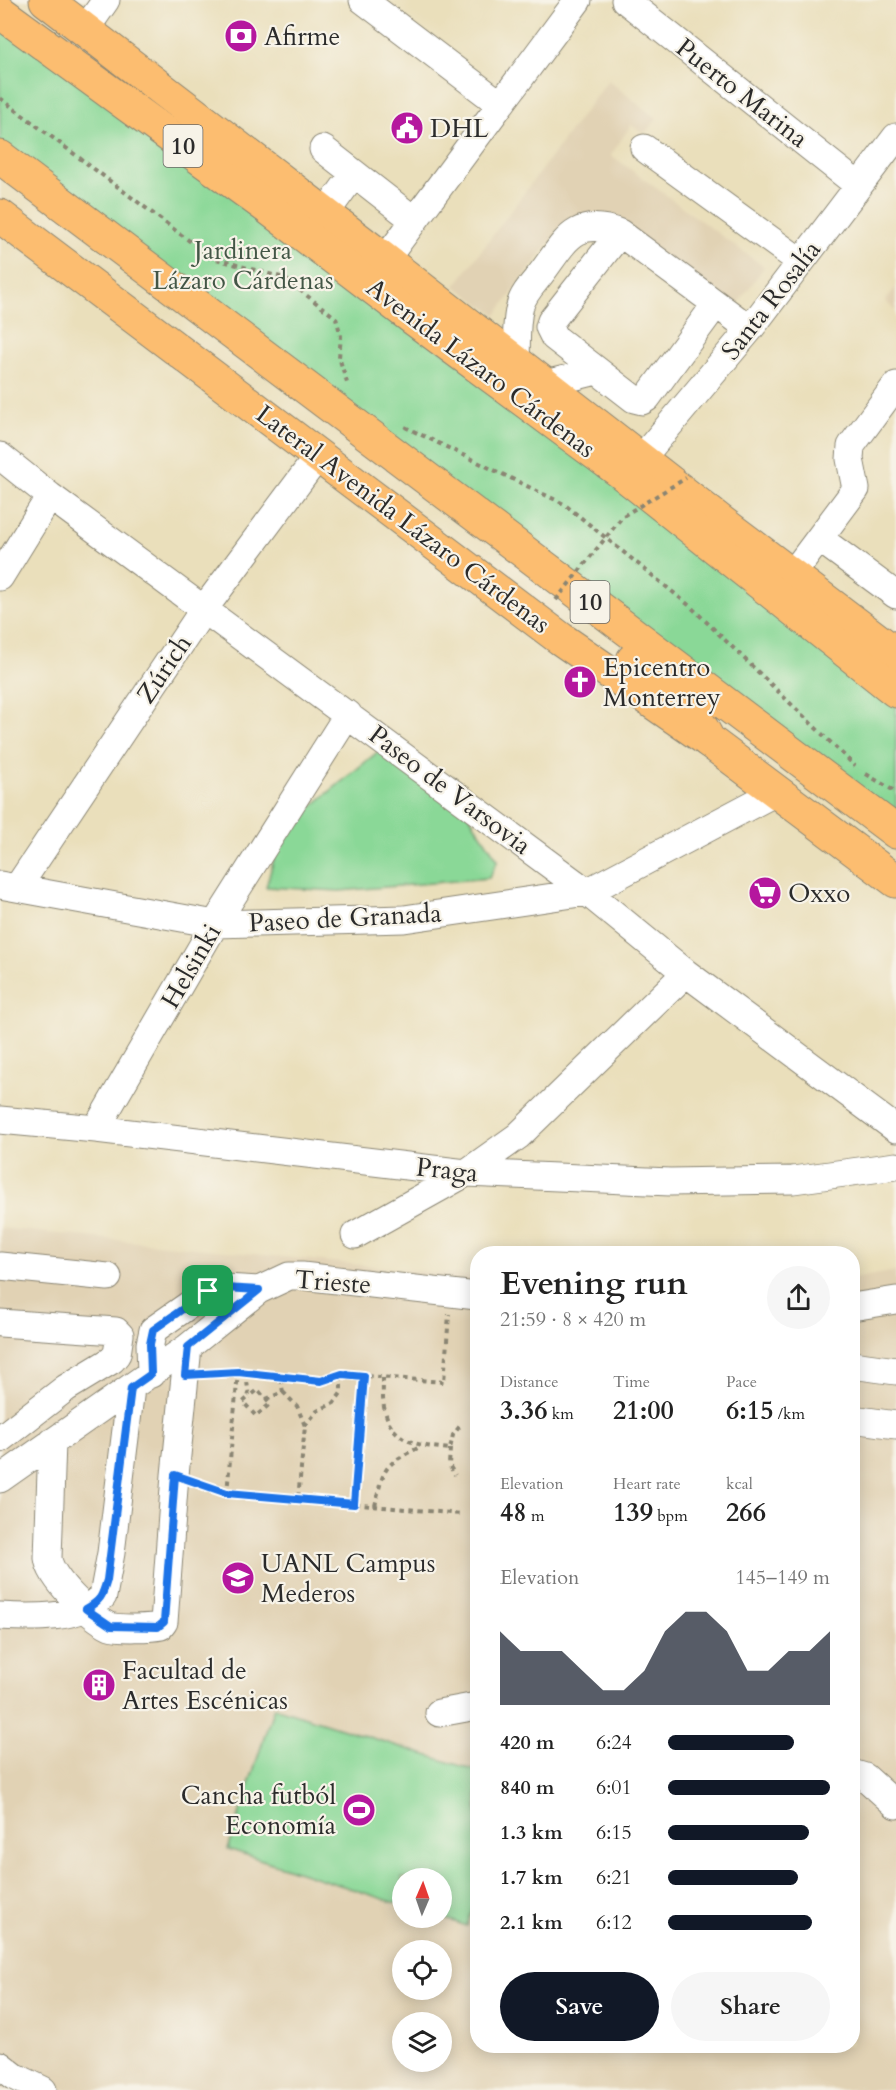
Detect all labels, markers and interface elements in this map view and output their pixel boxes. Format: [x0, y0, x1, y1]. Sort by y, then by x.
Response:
bank icon: Afirme [223, 18, 259, 54]
place label: Afirme [264, 19, 340, 54]
street label: Puerto Marina [669, 30, 815, 156]
public building icon: DHL [389, 110, 425, 146]
place label: DHL [430, 111, 489, 146]
road number: 10 [164, 125, 202, 167]
park label: Jardinera Lázaro Cárdenas [152, 233, 334, 298]
street label: Santa Rosalía [713, 233, 829, 367]
street label: Avenida Lázaro Cárdenas [359, 270, 603, 466]
street label: Lateral Avenida Lázaro Cárdenas [249, 397, 557, 641]
road number: 10 [570, 581, 610, 623]
street label: Zúrich [128, 628, 200, 710]
place label: Epicentro Monterrey [603, 650, 721, 715]
church icon: Epicentro Monterrey [562, 664, 598, 700]
street label: Paseo de Varsovia [362, 717, 538, 863]
supermarket icon: Oxxo [747, 875, 783, 911]
place label: Oxxo [788, 876, 850, 911]
street label: Paseo de Granada [248, 895, 442, 941]
street label: Helsinki [153, 917, 229, 1015]
street label: Praga [414, 1149, 480, 1191]
text: Evening run [500, 1261, 688, 1306]
street label: Trieste [294, 1262, 372, 1302]
pin [182, 1265, 233, 1316]
button: share [767, 1266, 830, 1329]
icon: arrive [191, 1274, 224, 1307]
text: 21:59 · 8 × 420 m [500, 1306, 646, 1333]
text: Distance [500, 1371, 558, 1393]
text: Time [613, 1371, 650, 1393]
text: Pace [726, 1371, 757, 1393]
text: 3.36 [500, 1393, 548, 1428]
text: 21:00 [613, 1393, 674, 1428]
text: 6:15 [726, 1393, 774, 1428]
text: km [548, 1403, 574, 1425]
text: /km [774, 1403, 805, 1425]
text: Elevation [500, 1473, 564, 1495]
text: Heart rate [613, 1473, 681, 1495]
text: kcal [726, 1473, 753, 1495]
text: 48 [500, 1495, 527, 1530]
text: 139 [613, 1495, 653, 1530]
text: 266 [726, 1495, 766, 1530]
text: m [527, 1505, 544, 1527]
text: bpm [653, 1505, 688, 1527]
place label: UANL Campus Mederos [261, 1546, 436, 1611]
school or university icon: UANL Campus Mederos [220, 1560, 256, 1596]
text: Elevation [500, 1564, 579, 1591]
text: 145–149 m [735, 1564, 830, 1591]
place label: Facultad de Artes Escénicas [122, 1653, 288, 1718]
building icon: Facultad de Artes Escénicas [81, 1667, 117, 1703]
text: 420 m [500, 1729, 555, 1756]
text: 6:24 [596, 1729, 632, 1756]
text: 840 m [500, 1774, 555, 1801]
text: 6:01 [596, 1774, 632, 1801]
place label: Cancha futból Economía [181, 1778, 336, 1843]
sports icon: Cancha futból Economía [341, 1792, 377, 1828]
text: 1.3 km [500, 1819, 563, 1846]
text: 6:15 [596, 1819, 632, 1846]
text: 1.7 km [500, 1864, 563, 1891]
text: 6:21 [596, 1864, 632, 1891]
north arrow [392, 1868, 452, 1928]
map controls [392, 1868, 452, 2072]
text: 2.1 km [500, 1909, 563, 1936]
text: 6:12 [596, 1909, 632, 1936]
button: locate [392, 1940, 452, 2000]
button: Save [500, 1972, 659, 2041]
button: Share [671, 1972, 830, 2041]
button: layers [392, 2012, 452, 2072]

